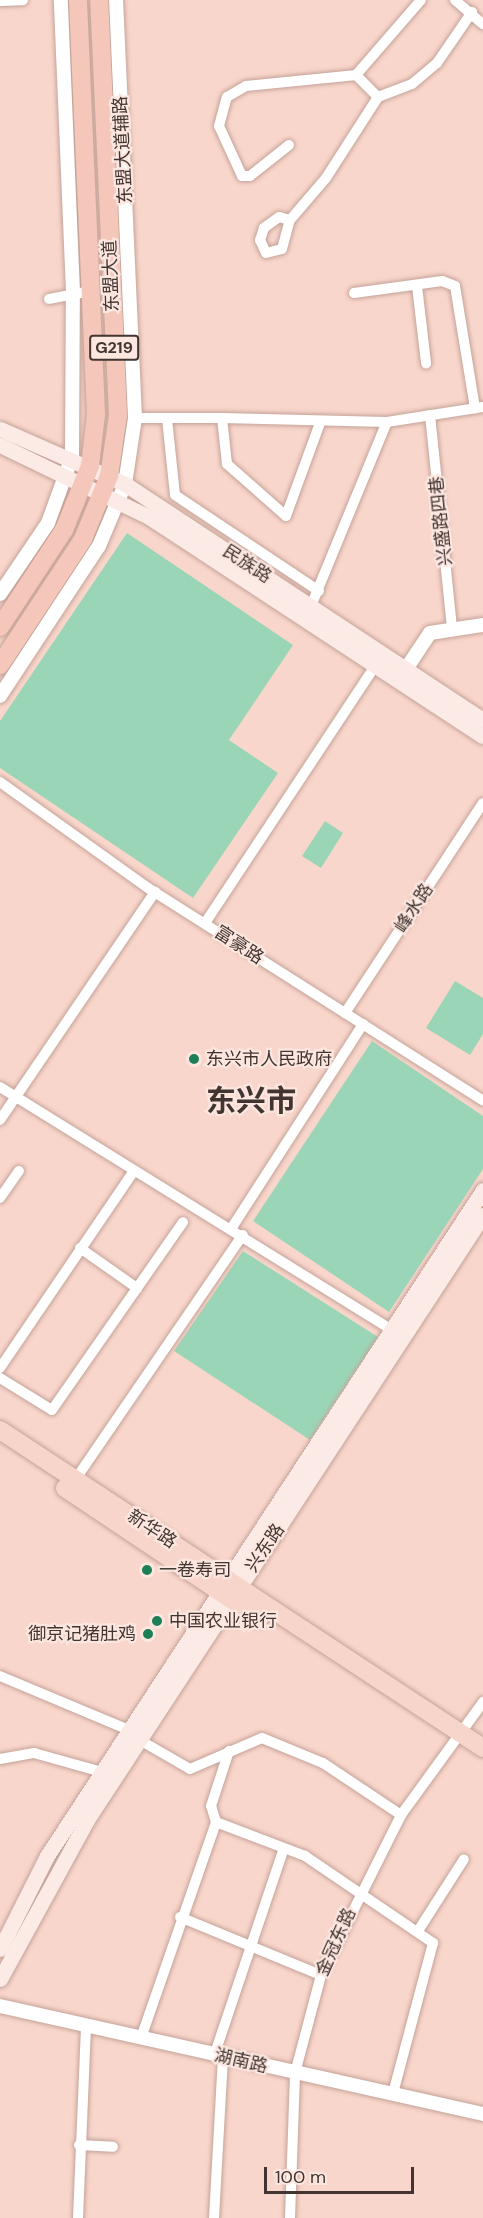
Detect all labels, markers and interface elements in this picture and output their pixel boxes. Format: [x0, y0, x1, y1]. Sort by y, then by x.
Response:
street label: 东盟大道辅路 [109, 96, 137, 204]
street label: 东盟大道 [99, 240, 123, 312]
road number: G219 [88, 335, 140, 361]
street label: 兴盛路四巷 [426, 475, 456, 567]
street label: 民族路 [218, 540, 276, 588]
street label: 峰水路 [390, 879, 438, 937]
street label: 富豪路 [210, 921, 268, 969]
place label: 东兴市人民政府 [206, 1048, 332, 1070]
marker: 东兴市人民政府 [187, 1052, 201, 1066]
district label: 东兴市 [206, 1083, 296, 1119]
street label: 新华路 [123, 1505, 181, 1553]
street label: 兴东路 [241, 1520, 289, 1576]
place label: 一卷寿司 [159, 1559, 231, 1581]
marker: 一卷寿司 [140, 1563, 154, 1577]
place label: 中国农业银行 [169, 1610, 277, 1632]
marker: 中国农业银行 [150, 1614, 164, 1628]
place label: 御京记猪肚鸡 [28, 1623, 136, 1645]
marker: 御京记猪肚鸡 [141, 1627, 155, 1641]
street label: 金冠东路 [311, 1905, 361, 1979]
street label: 湖南路 [212, 2044, 270, 2078]
scale bar [267, 2155, 417, 2193]
text: 100 m [275, 2165, 326, 2189]

